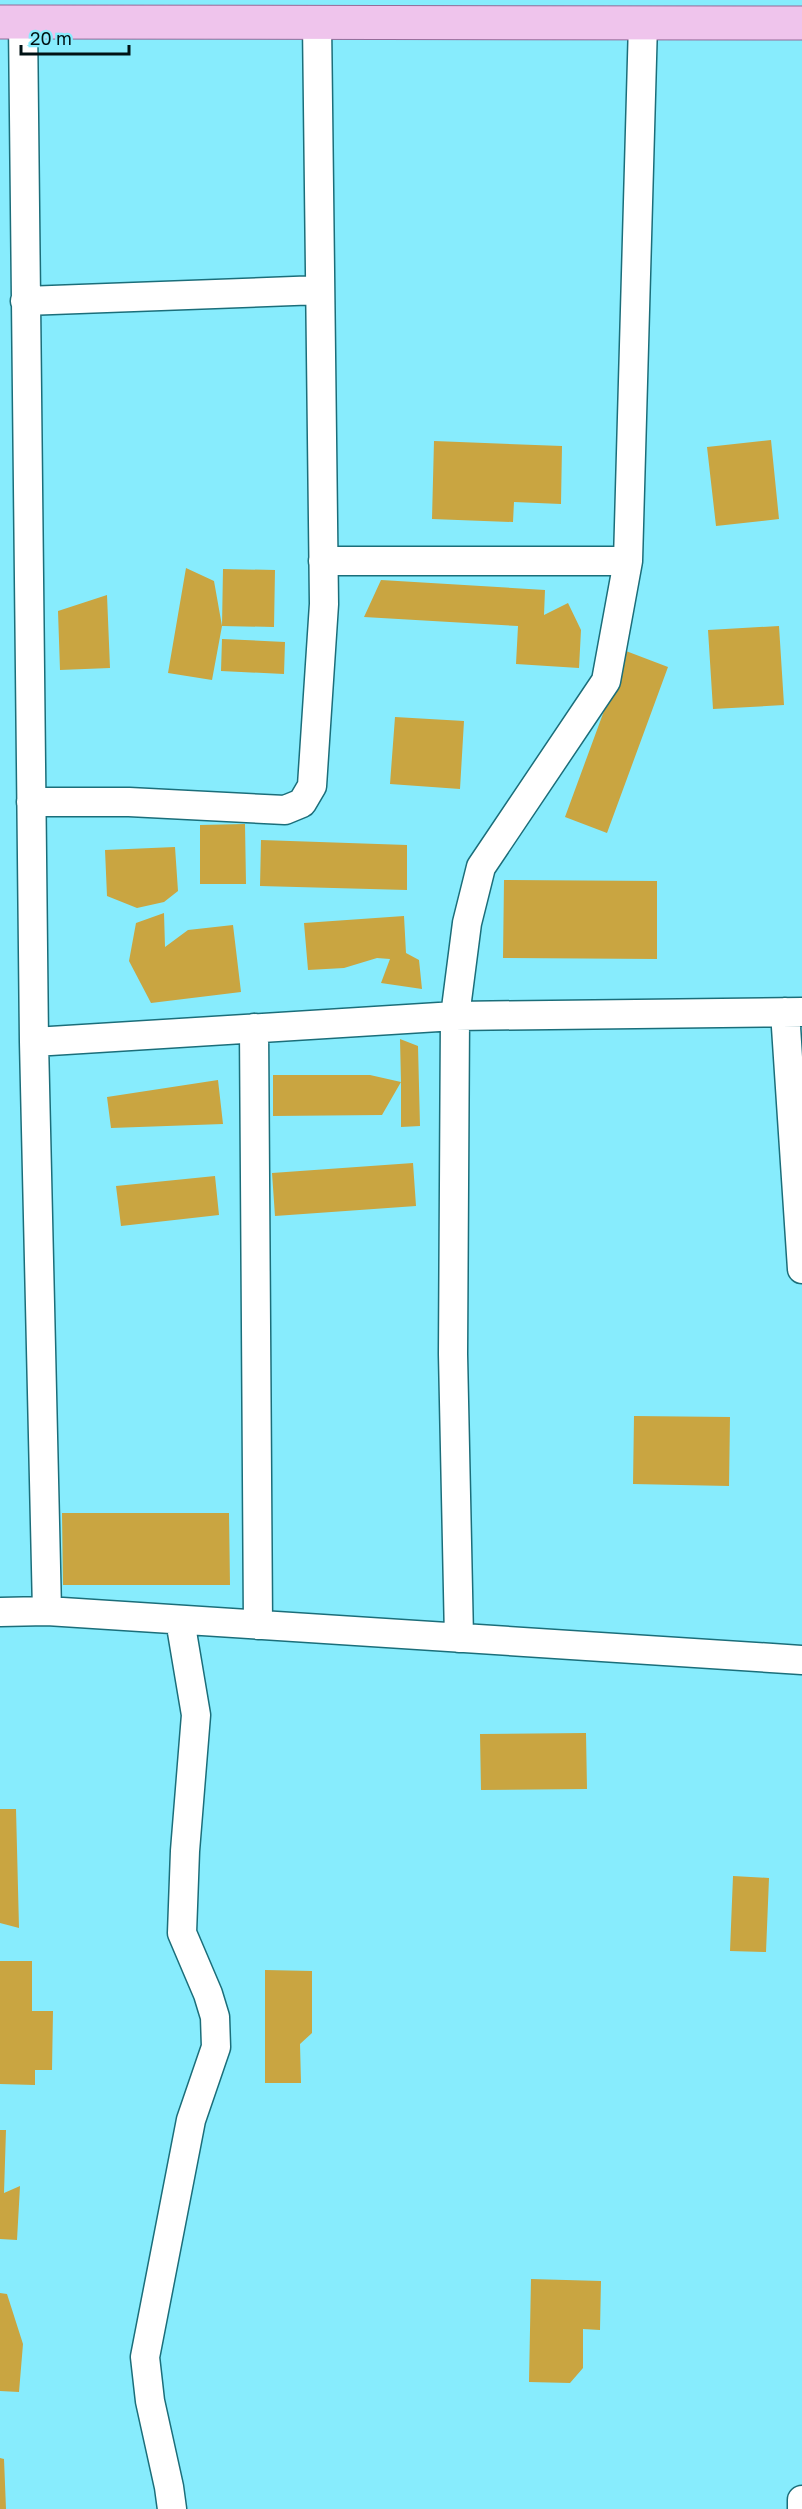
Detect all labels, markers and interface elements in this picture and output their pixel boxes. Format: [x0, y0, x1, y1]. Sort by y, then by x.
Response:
scale bar [21, 18, 129, 56]
text: 20 m [30, 27, 72, 49]

